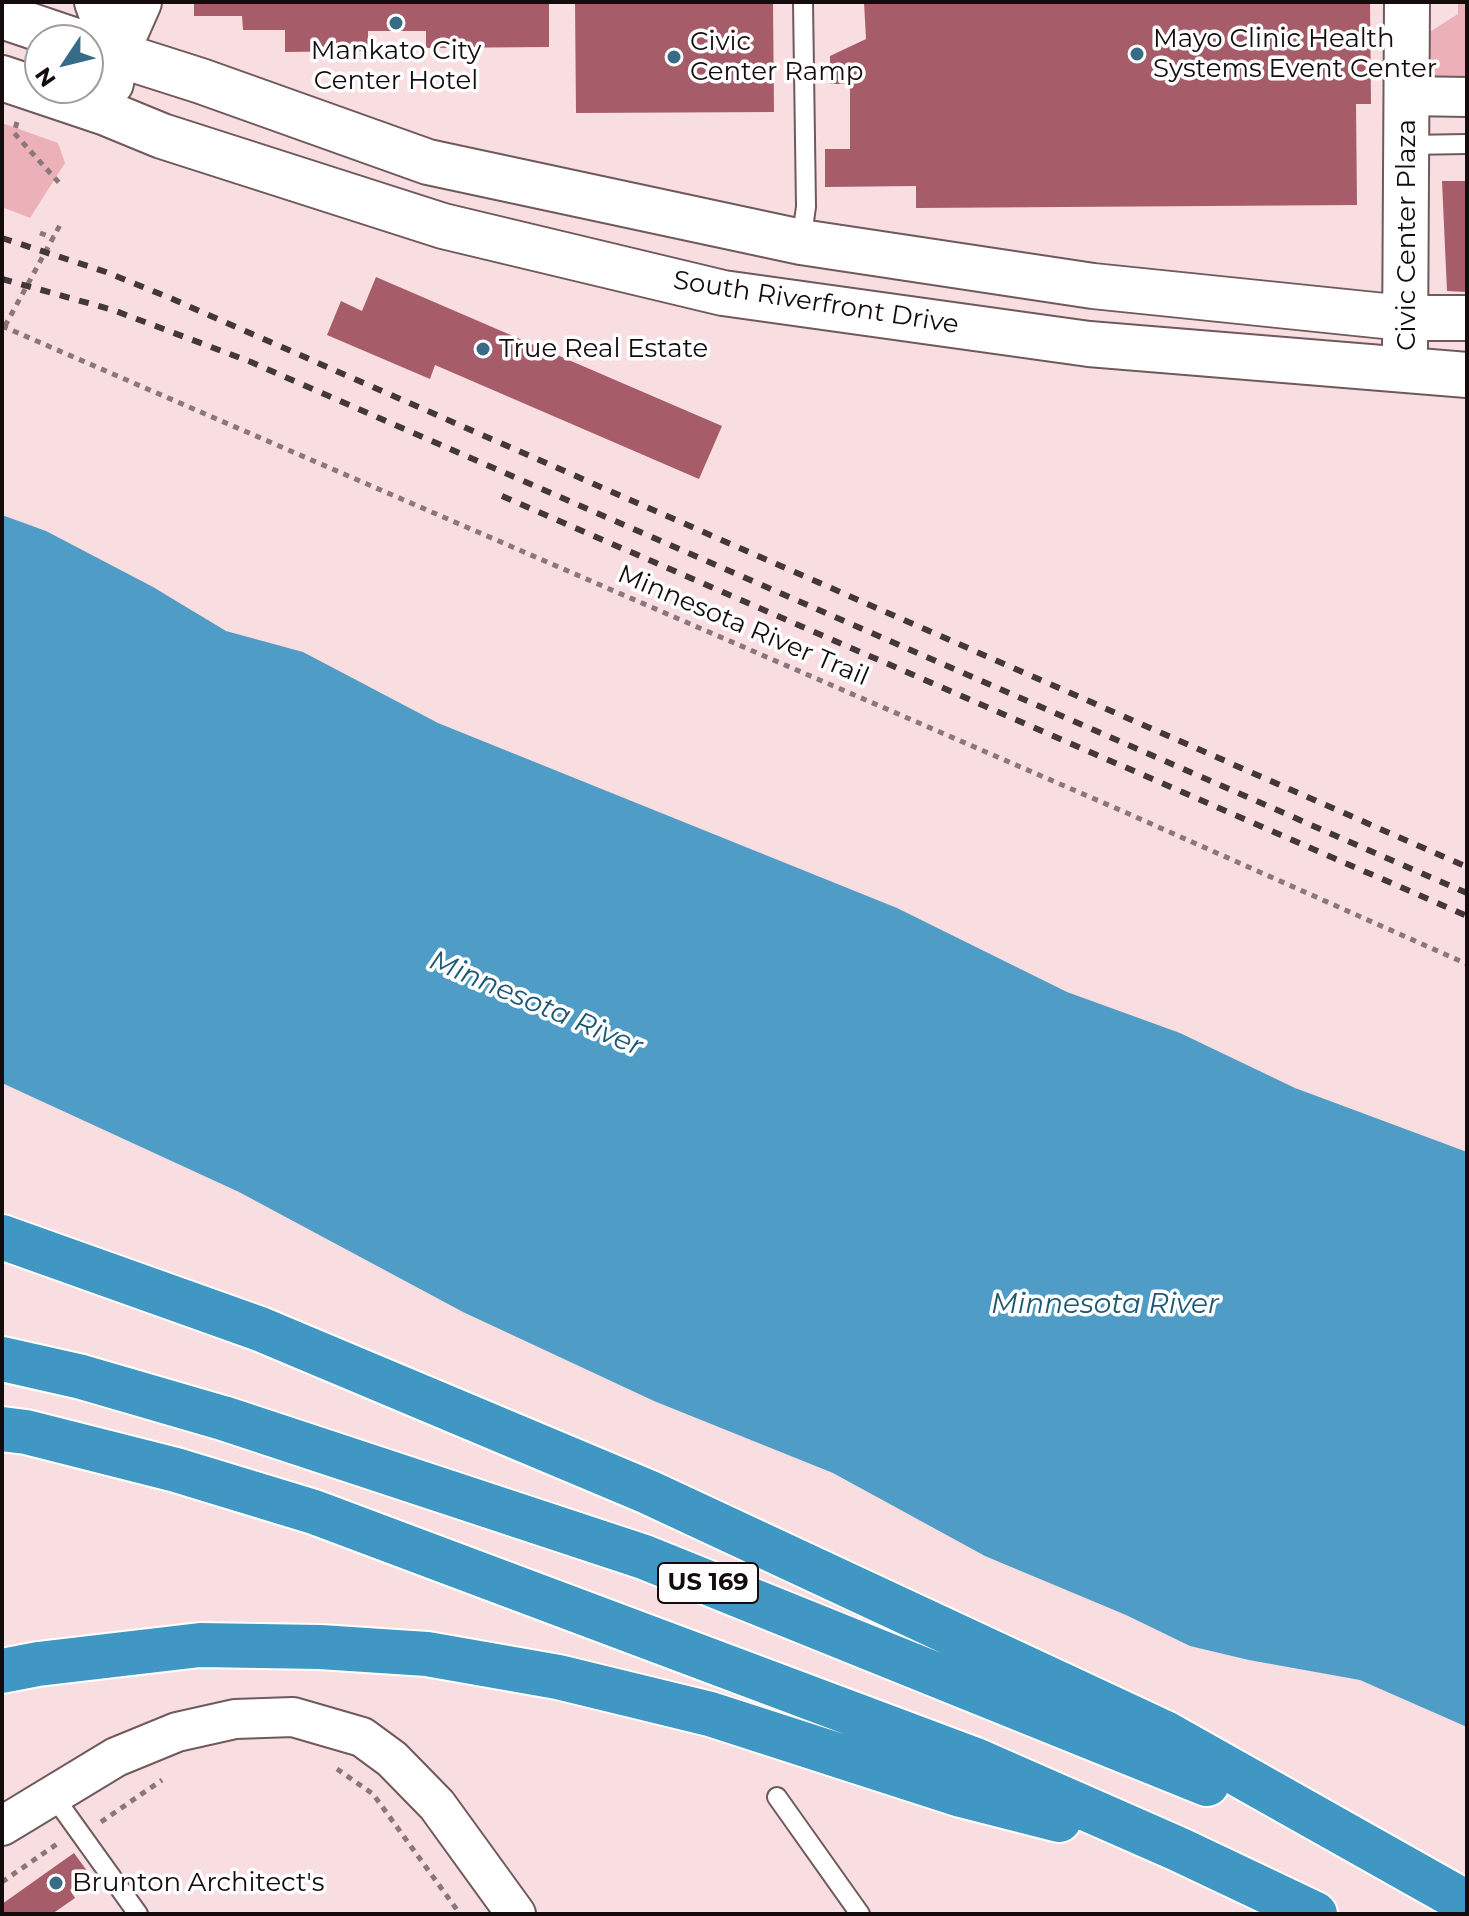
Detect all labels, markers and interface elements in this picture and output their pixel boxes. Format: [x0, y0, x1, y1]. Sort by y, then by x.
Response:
marker: Mankato City Center Hotel [387, 14, 405, 32]
place label: Mayo Clinic Health Systems Event Center [1153, 23, 1437, 84]
north arrow [24, 24, 104, 104]
place label: Civic Center Ramp [690, 26, 863, 88]
place label: Mankato City Center Hotel [311, 35, 481, 96]
marker: Mayo Clinic Health Systems Event Center [1128, 45, 1146, 63]
marker: Civic Center Ramp [665, 48, 683, 66]
text: N [29, 62, 62, 92]
street label: Civic Center Plaza [1391, 119, 1423, 351]
street label: South Riverfront Drive [671, 265, 961, 341]
place label: True Real Estate [499, 333, 708, 365]
marker: True Real Estate [474, 340, 492, 358]
street label: Minnesota River Trail [613, 559, 873, 693]
water label: Minnesota River [424, 944, 648, 1064]
water label: Minnesota River [991, 1288, 1219, 1322]
road number: US 169 [658, 1563, 758, 1603]
place label: Brunton Architect's [72, 1867, 324, 1899]
marker: Brunton Architect's [47, 1874, 65, 1892]

